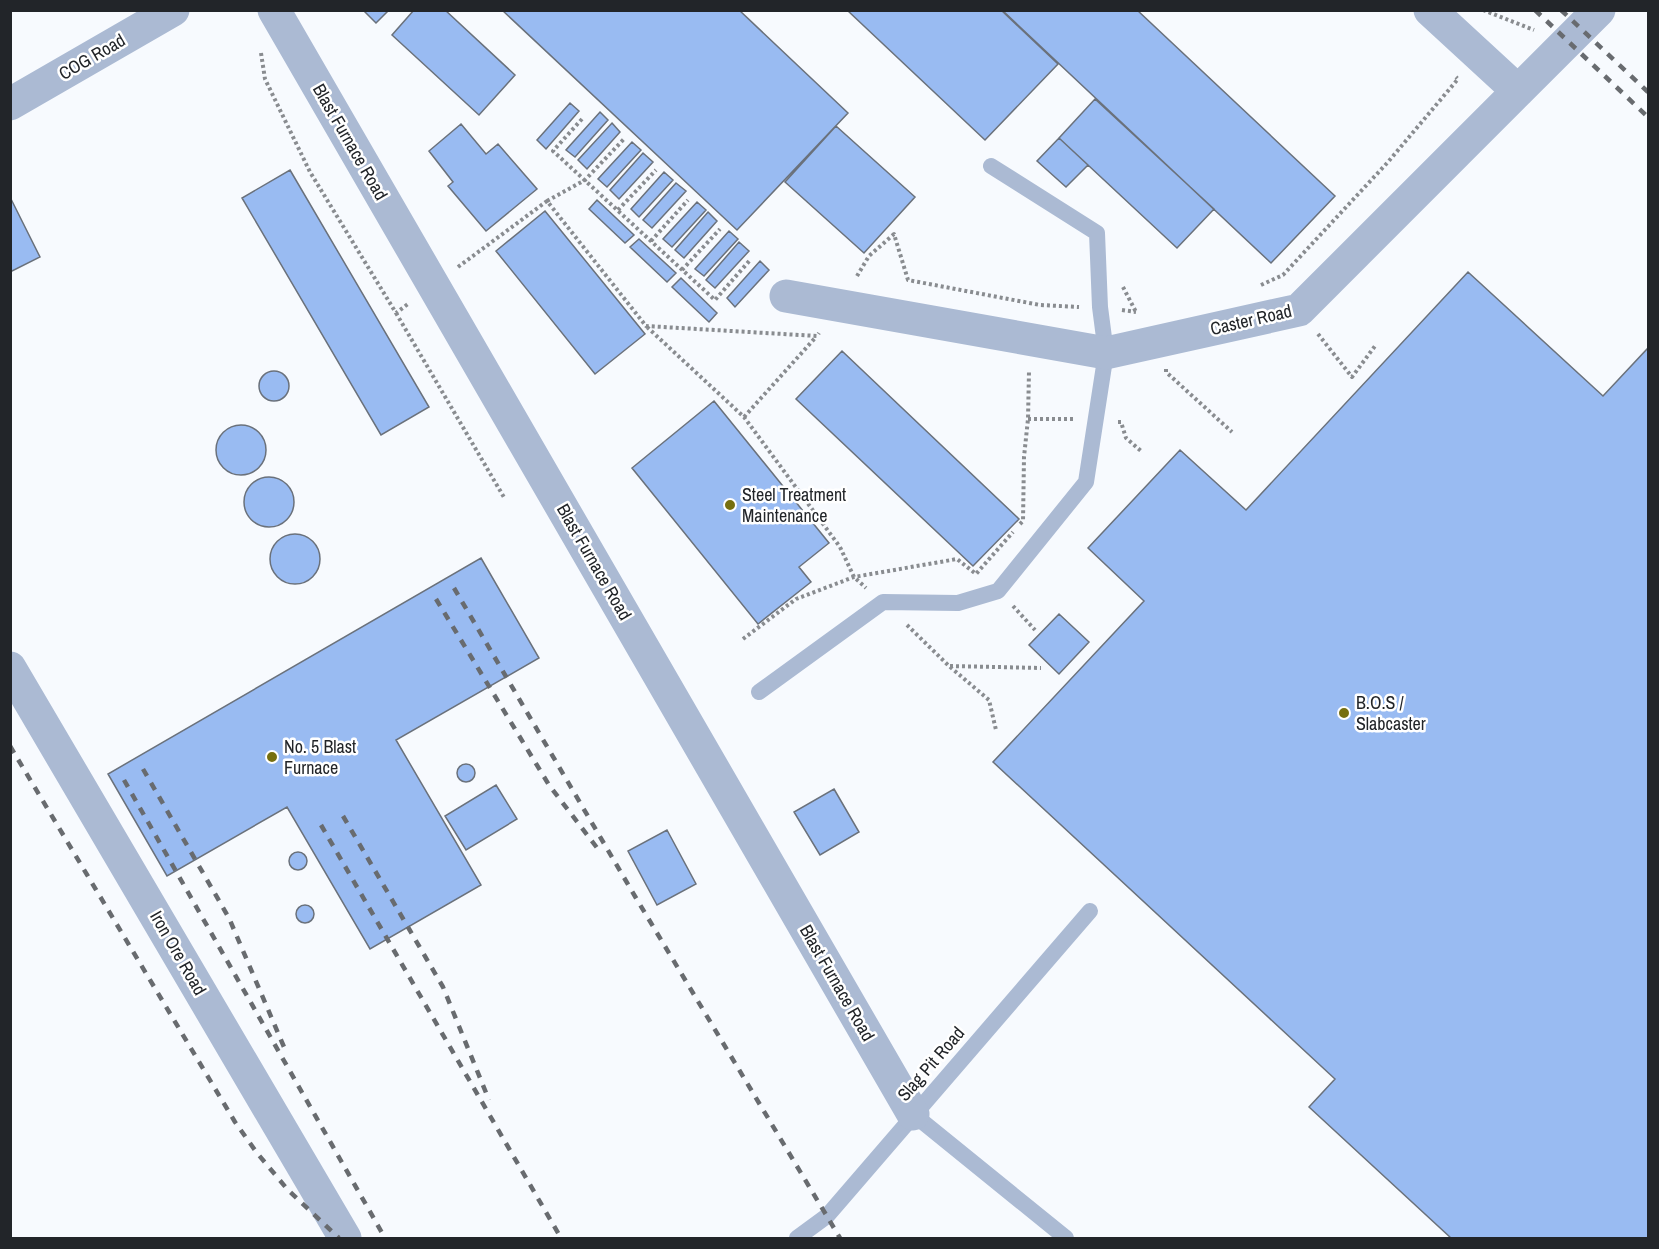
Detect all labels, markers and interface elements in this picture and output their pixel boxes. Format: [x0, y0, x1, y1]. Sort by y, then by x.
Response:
street label: COG Road [54, 27, 130, 86]
street label: Blast Furnace Road [307, 79, 394, 204]
street label: Caster Road [1208, 298, 1294, 341]
place label: Steel Treatment Maintenance [742, 482, 846, 528]
marker: Steel Treatment Maintenance [723, 498, 737, 512]
street label: Blast Furnace Road [551, 499, 638, 624]
place label: B.O.S / Slabcaster [1356, 690, 1426, 736]
marker: B.O.S / Slabcaster [1337, 706, 1351, 720]
place label: No. 5 Blast Furnace [284, 734, 356, 780]
marker: No. 5 Blast Furnace [265, 750, 279, 764]
street label: Iron Ore Road [144, 906, 213, 1000]
street label: Blast Furnace Road [794, 920, 881, 1045]
street label: Slag Pit Road [891, 1021, 970, 1106]

